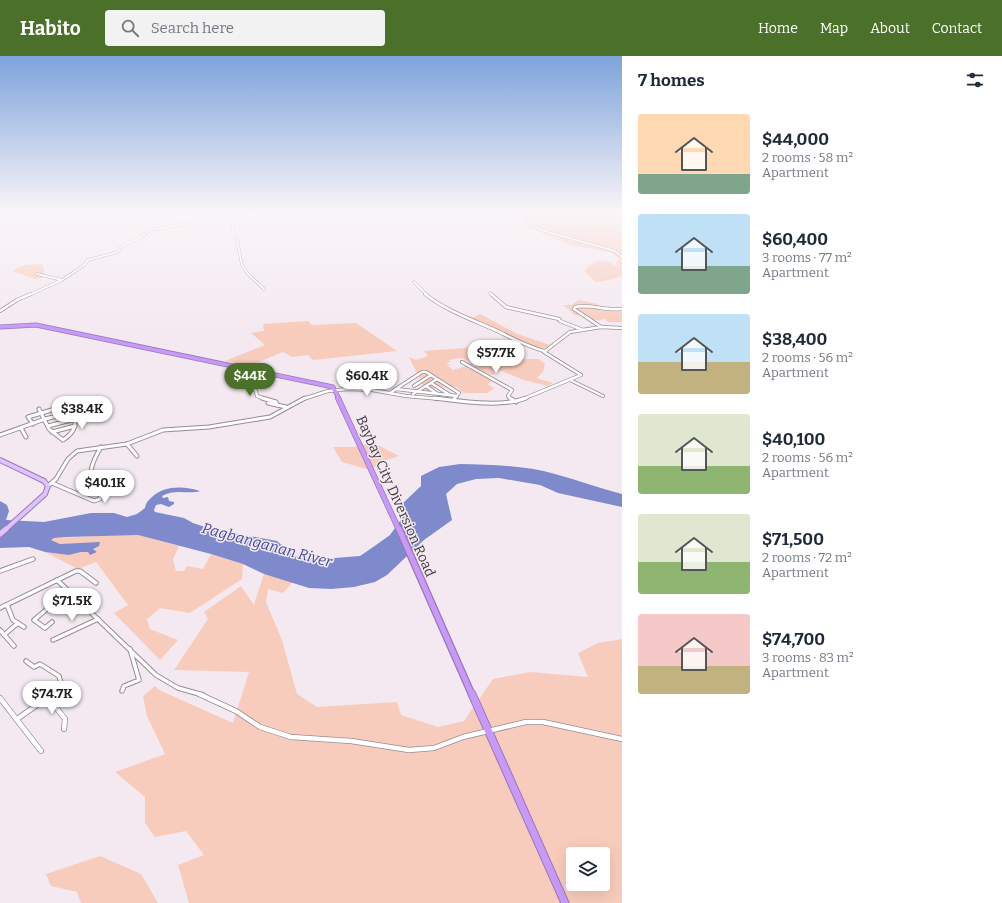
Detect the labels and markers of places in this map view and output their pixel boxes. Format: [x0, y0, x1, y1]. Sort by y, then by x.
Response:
pin: $57.7K [463, 340, 529, 374]
pin: $44K [226, 363, 274, 397]
pin: $60.4K [334, 363, 400, 397]
pin: $38.4K [49, 396, 115, 430]
pin: $40.1K [72, 470, 138, 504]
pin: $71.5K [39, 588, 105, 622]
pin: $74.7K [19, 681, 85, 715]

